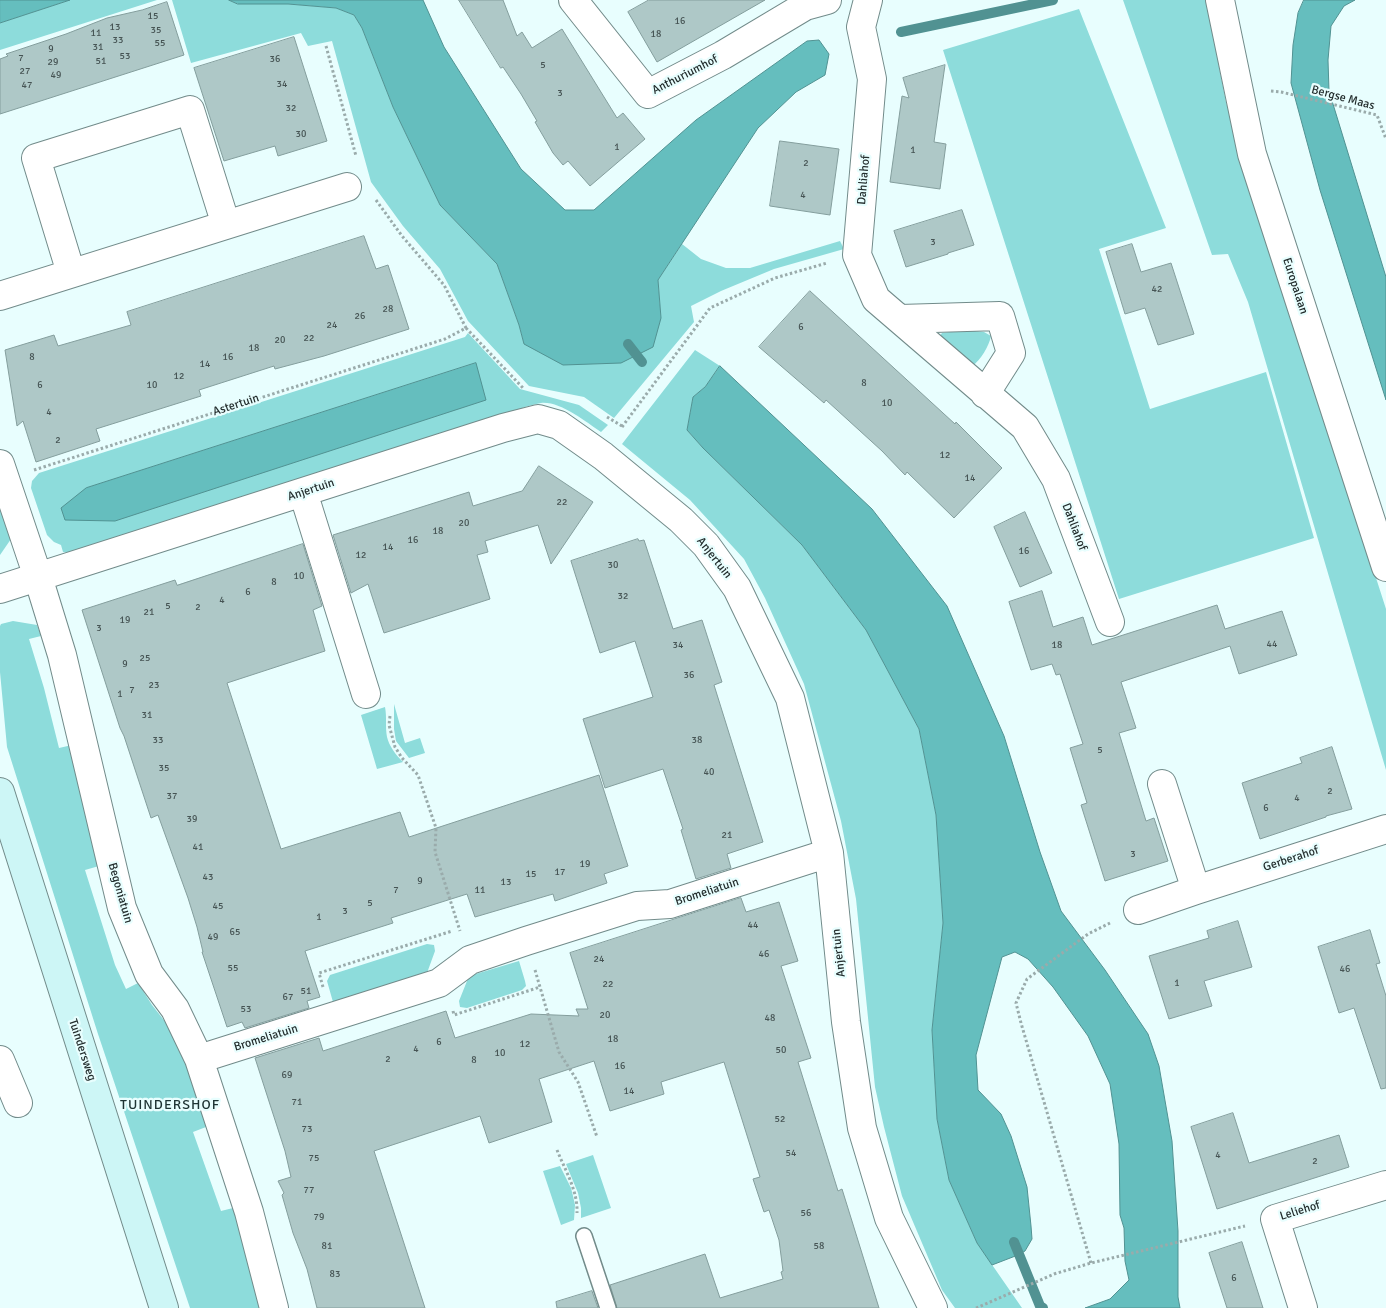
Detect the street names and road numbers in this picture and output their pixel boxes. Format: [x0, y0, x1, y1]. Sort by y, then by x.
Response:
street label: Anthuriumhof [650, 52, 720, 98]
street label: Bergse Maas [1310, 83, 1376, 113]
street label: Dahliahof [855, 155, 873, 205]
street label: Europalaan [1279, 256, 1311, 316]
street label: Astertuin [211, 391, 261, 419]
street label: Anjertuin [286, 476, 336, 504]
street label: Dahliahof [1058, 501, 1090, 553]
street label: Anjertuin [693, 534, 735, 582]
street label: Gerberahof [1261, 843, 1321, 875]
street label: Begoniatuin [105, 861, 135, 925]
street label: Bromeliatuin [673, 875, 741, 909]
street label: Anjertuin [829, 928, 849, 978]
street label: Tuindersweg [65, 1017, 99, 1083]
street label: Bromeliatuin [232, 1021, 300, 1055]
street label: Leliehof [1278, 1198, 1322, 1224]

